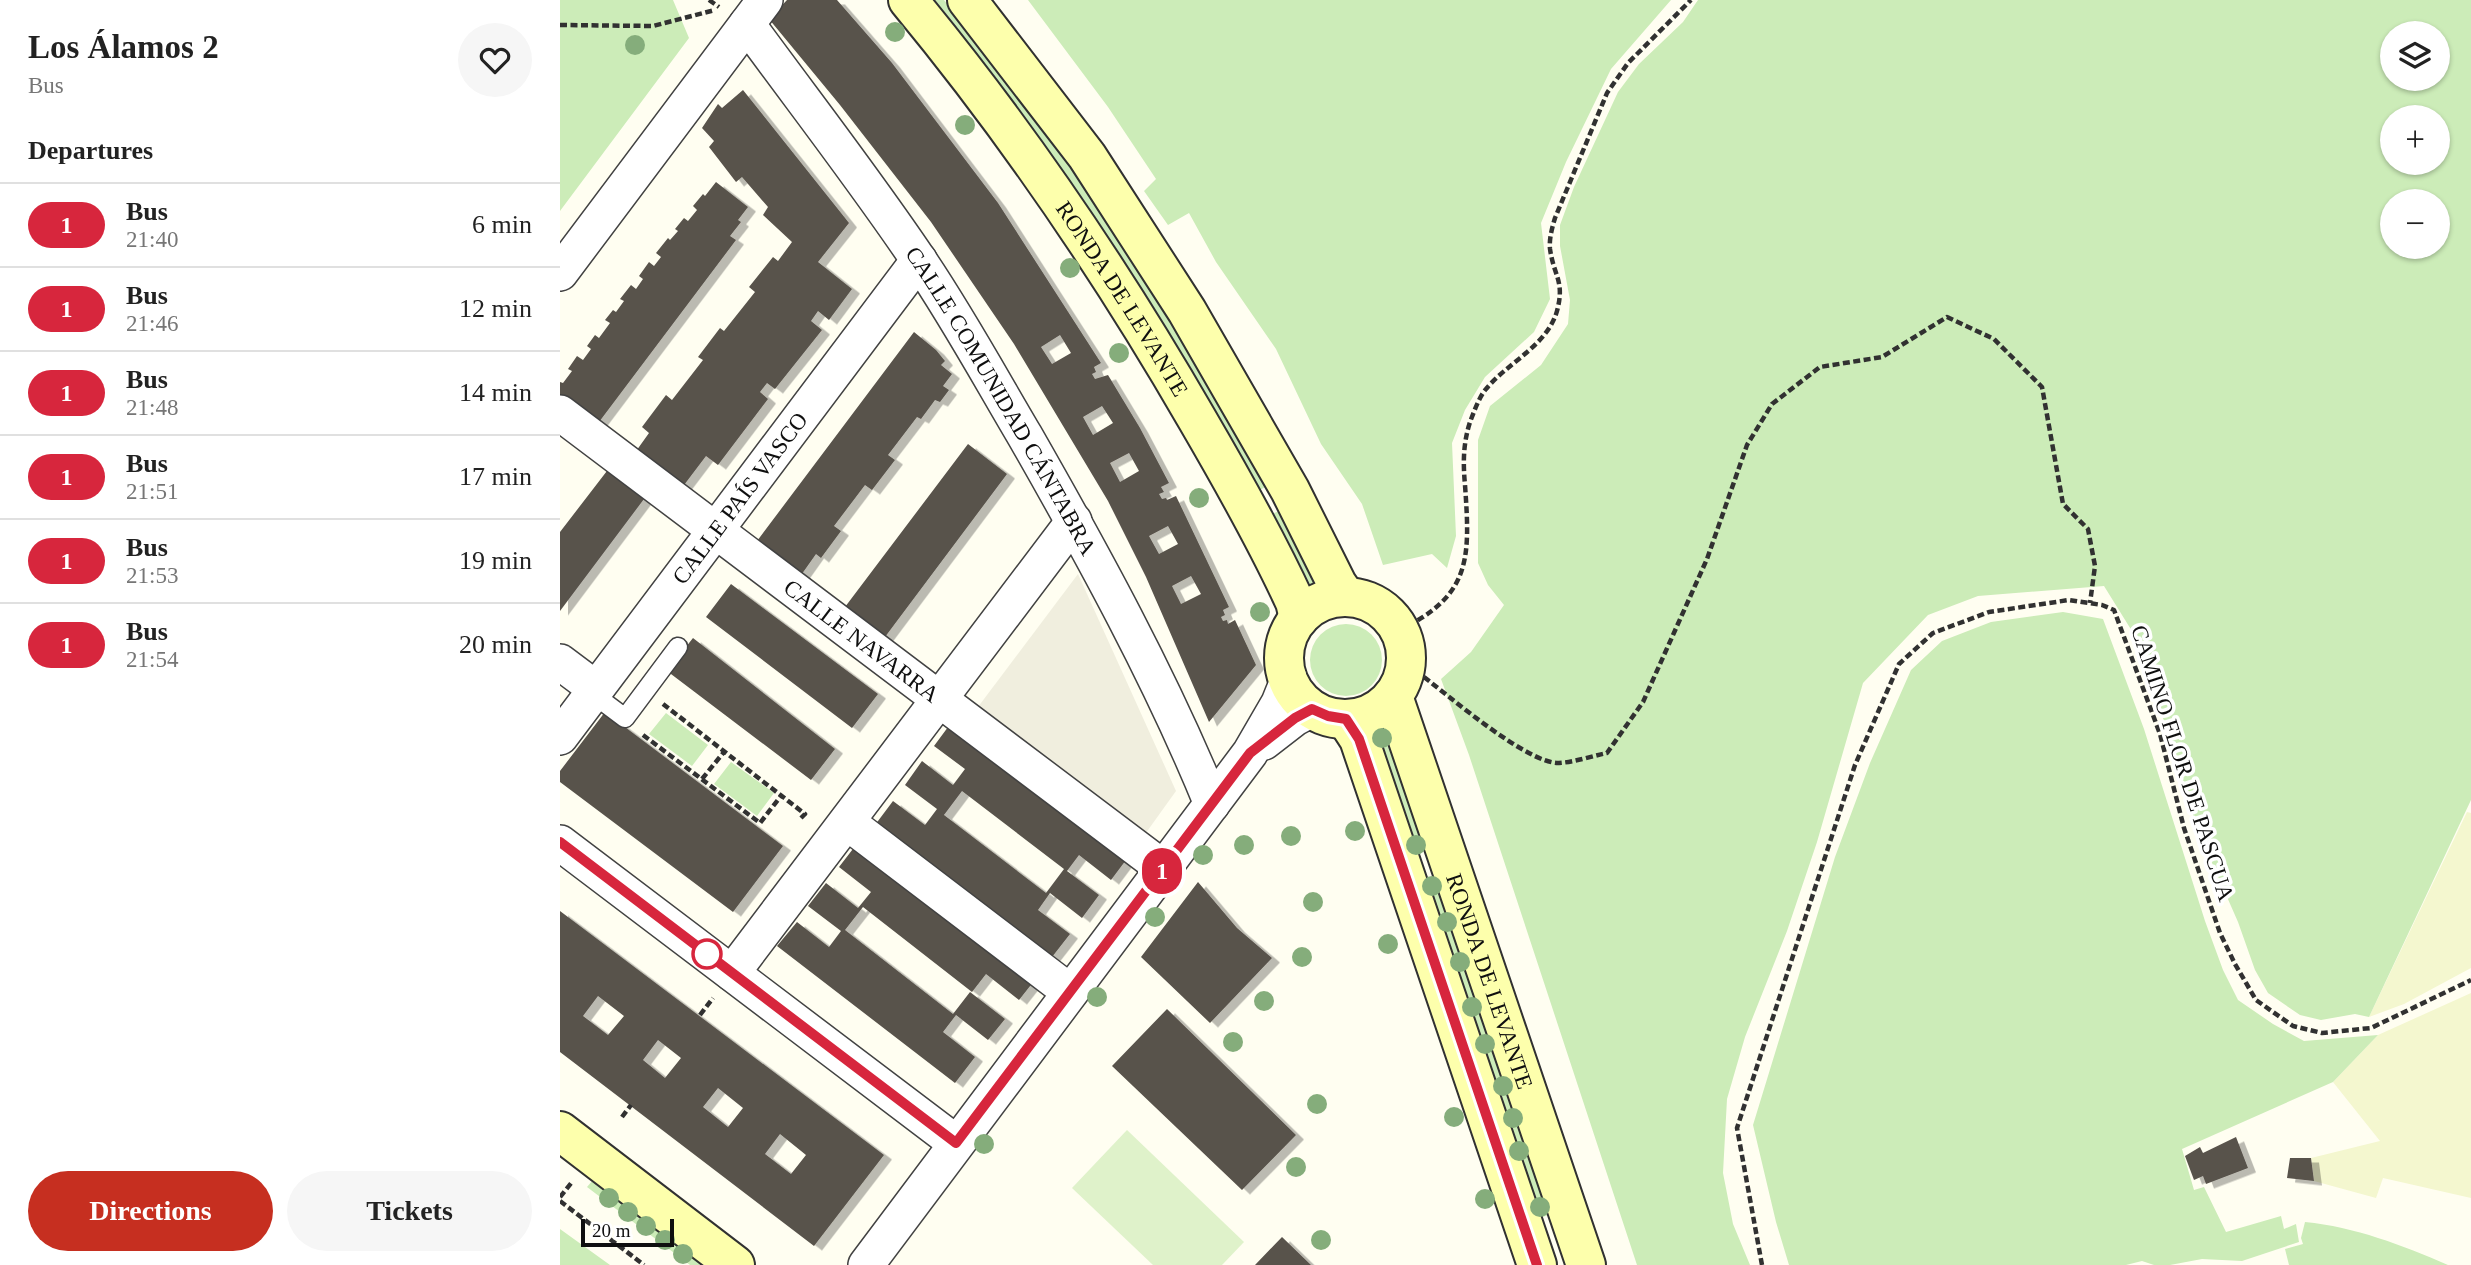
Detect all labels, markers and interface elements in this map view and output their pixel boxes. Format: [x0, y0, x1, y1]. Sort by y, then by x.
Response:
map controls [2380, 21, 2450, 259]
button: layers [2380, 21, 2450, 91]
button: heart [458, 23, 532, 97]
text: Los Álamos 2 [28, 29, 219, 65]
text: Bus [28, 73, 64, 98]
button: + [2380, 105, 2450, 175]
text: Departures [28, 136, 153, 165]
button: − [2380, 189, 2450, 259]
text: Bus [126, 197, 168, 226]
street label: RONDA DE LEVANTE [1051, 197, 1193, 401]
text: 6 min [472, 210, 532, 239]
text: 1 [61, 212, 73, 238]
text: 21:40 [126, 227, 178, 252]
street label: CALLE COMUNIDAD CÁNTABRA [900, 242, 1101, 560]
text: Bus [126, 281, 168, 310]
text: 12 min [459, 294, 532, 323]
text: 1 [61, 296, 73, 322]
text: 21:46 [126, 311, 178, 336]
text: Bus [126, 365, 168, 394]
text: 14 min [459, 378, 532, 407]
text: 1 [61, 380, 73, 406]
text: 21:48 [126, 395, 178, 420]
street label: CALLE PAÍS VASCO [668, 408, 813, 589]
text: Bus [126, 449, 168, 478]
text: 17 min [459, 462, 532, 491]
text: 1 [61, 464, 73, 490]
text: 21:51 [126, 479, 178, 504]
text: Bus [126, 533, 168, 562]
text: 19 min [459, 546, 532, 575]
text: 1 [61, 548, 73, 574]
text: 21:53 [126, 563, 178, 588]
street label: CALLE NAVARRA [779, 575, 944, 708]
text: Bus [126, 617, 168, 646]
street label: CAMINO FLOR DE PASCUA [2126, 622, 2239, 905]
text: 20 min [459, 630, 532, 659]
text: 1 [61, 632, 73, 658]
text: 21:54 [126, 647, 178, 672]
line badge: 1 [1139, 848, 1185, 894]
text: 1 [1156, 858, 1168, 884]
street label: RONDA DE LEVANTE [1441, 870, 1537, 1092]
unlabelled marker [692, 939, 722, 969]
button: Directions [28, 1171, 273, 1251]
button: Tickets [287, 1171, 532, 1251]
scale bar [581, 1216, 674, 1248]
text: 20 m [592, 1220, 631, 1241]

